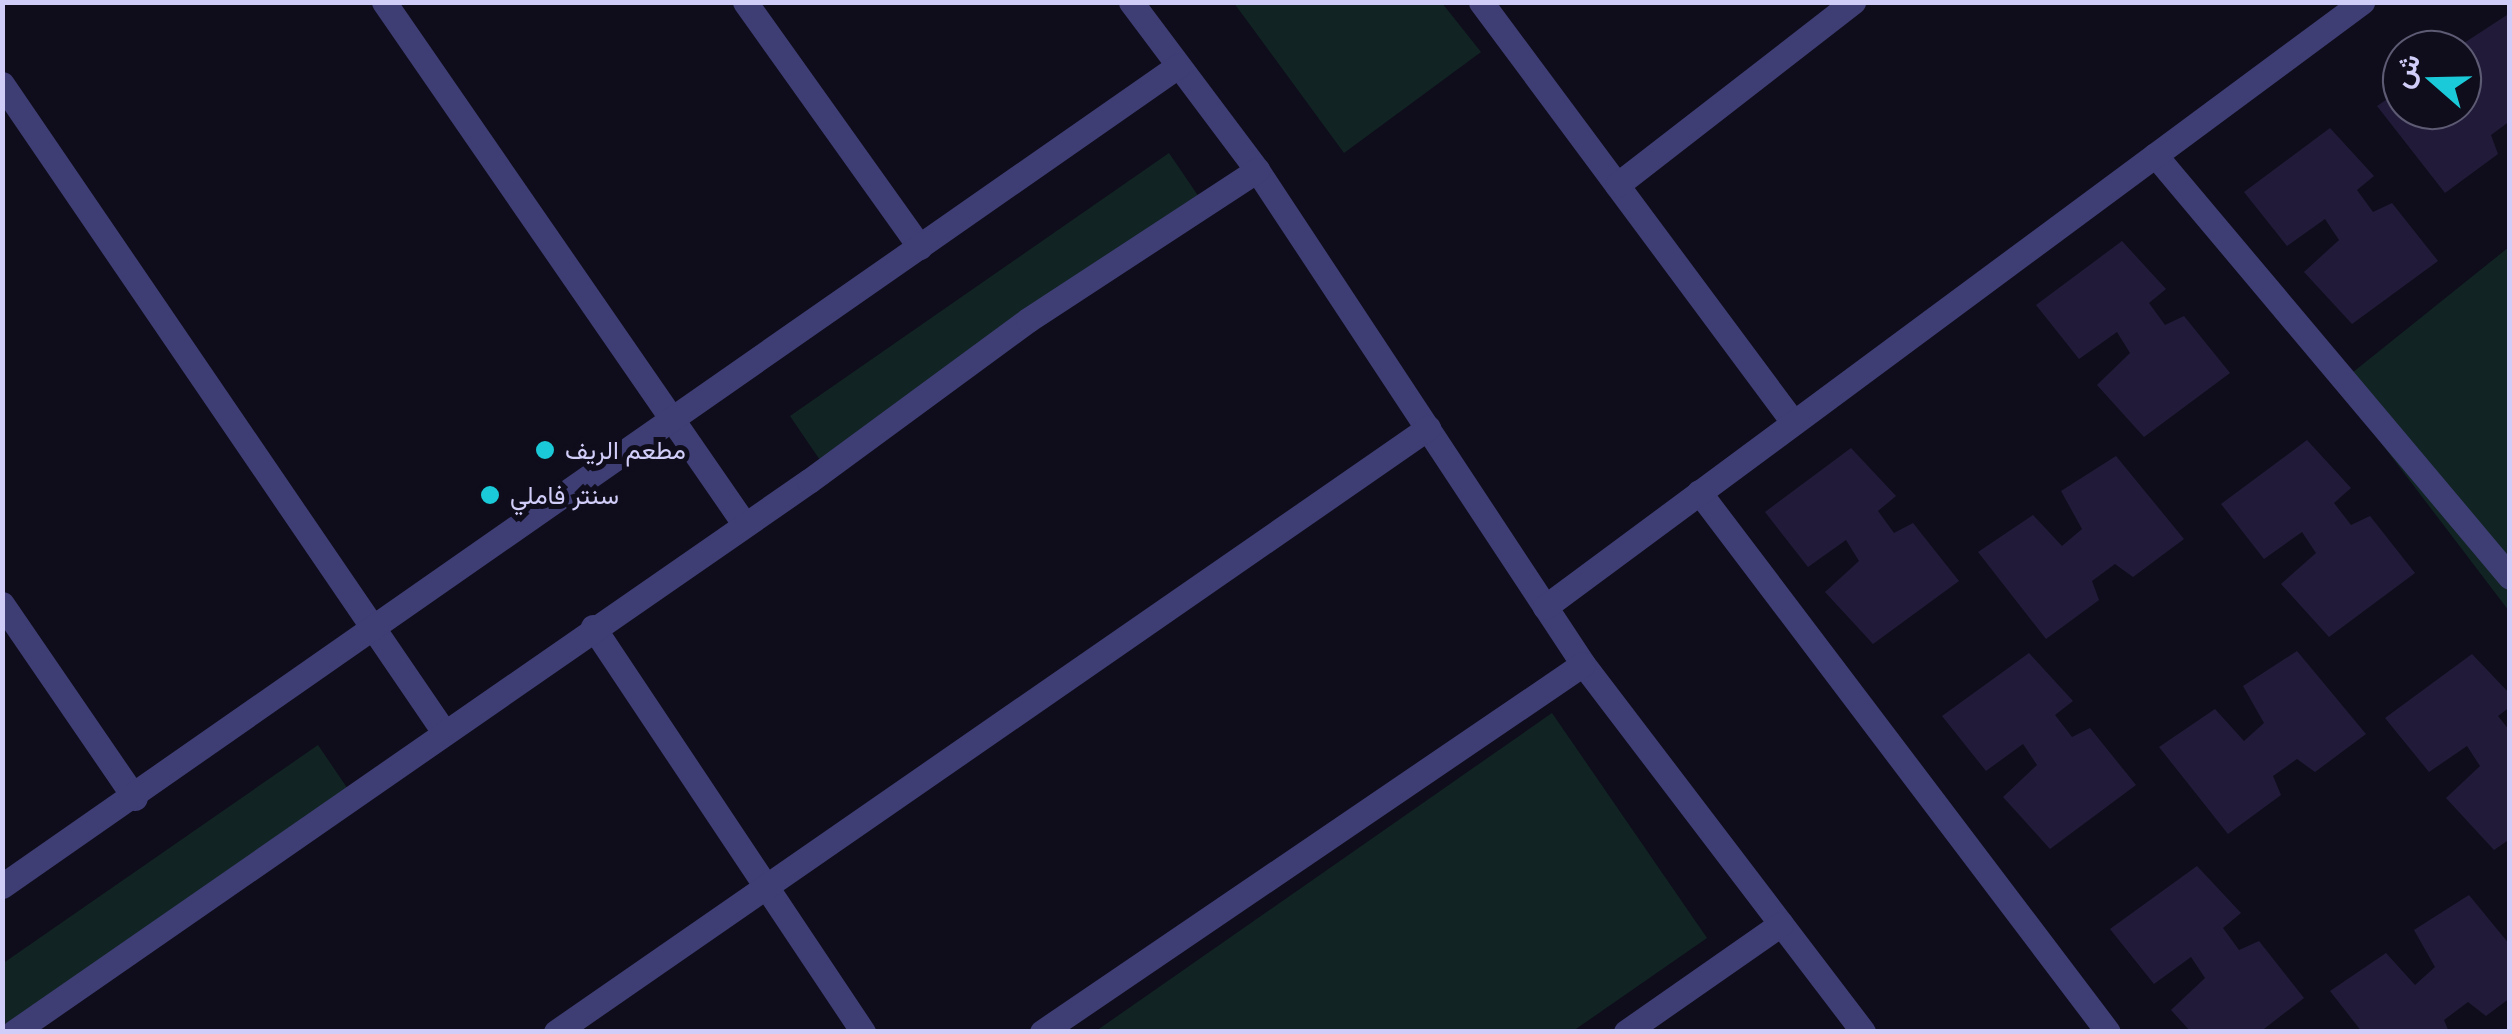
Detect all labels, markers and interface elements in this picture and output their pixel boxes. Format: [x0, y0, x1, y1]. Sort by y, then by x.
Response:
north arrow [2382, 30, 2482, 130]
text: ش [2383, 48, 2427, 92]
place label: مطعم الريف [565, 435, 686, 465]
marker: مطعم الريف [534, 439, 556, 461]
place label: سنتر فاملي [510, 480, 619, 510]
marker: سنتر فاملي [479, 484, 501, 506]

